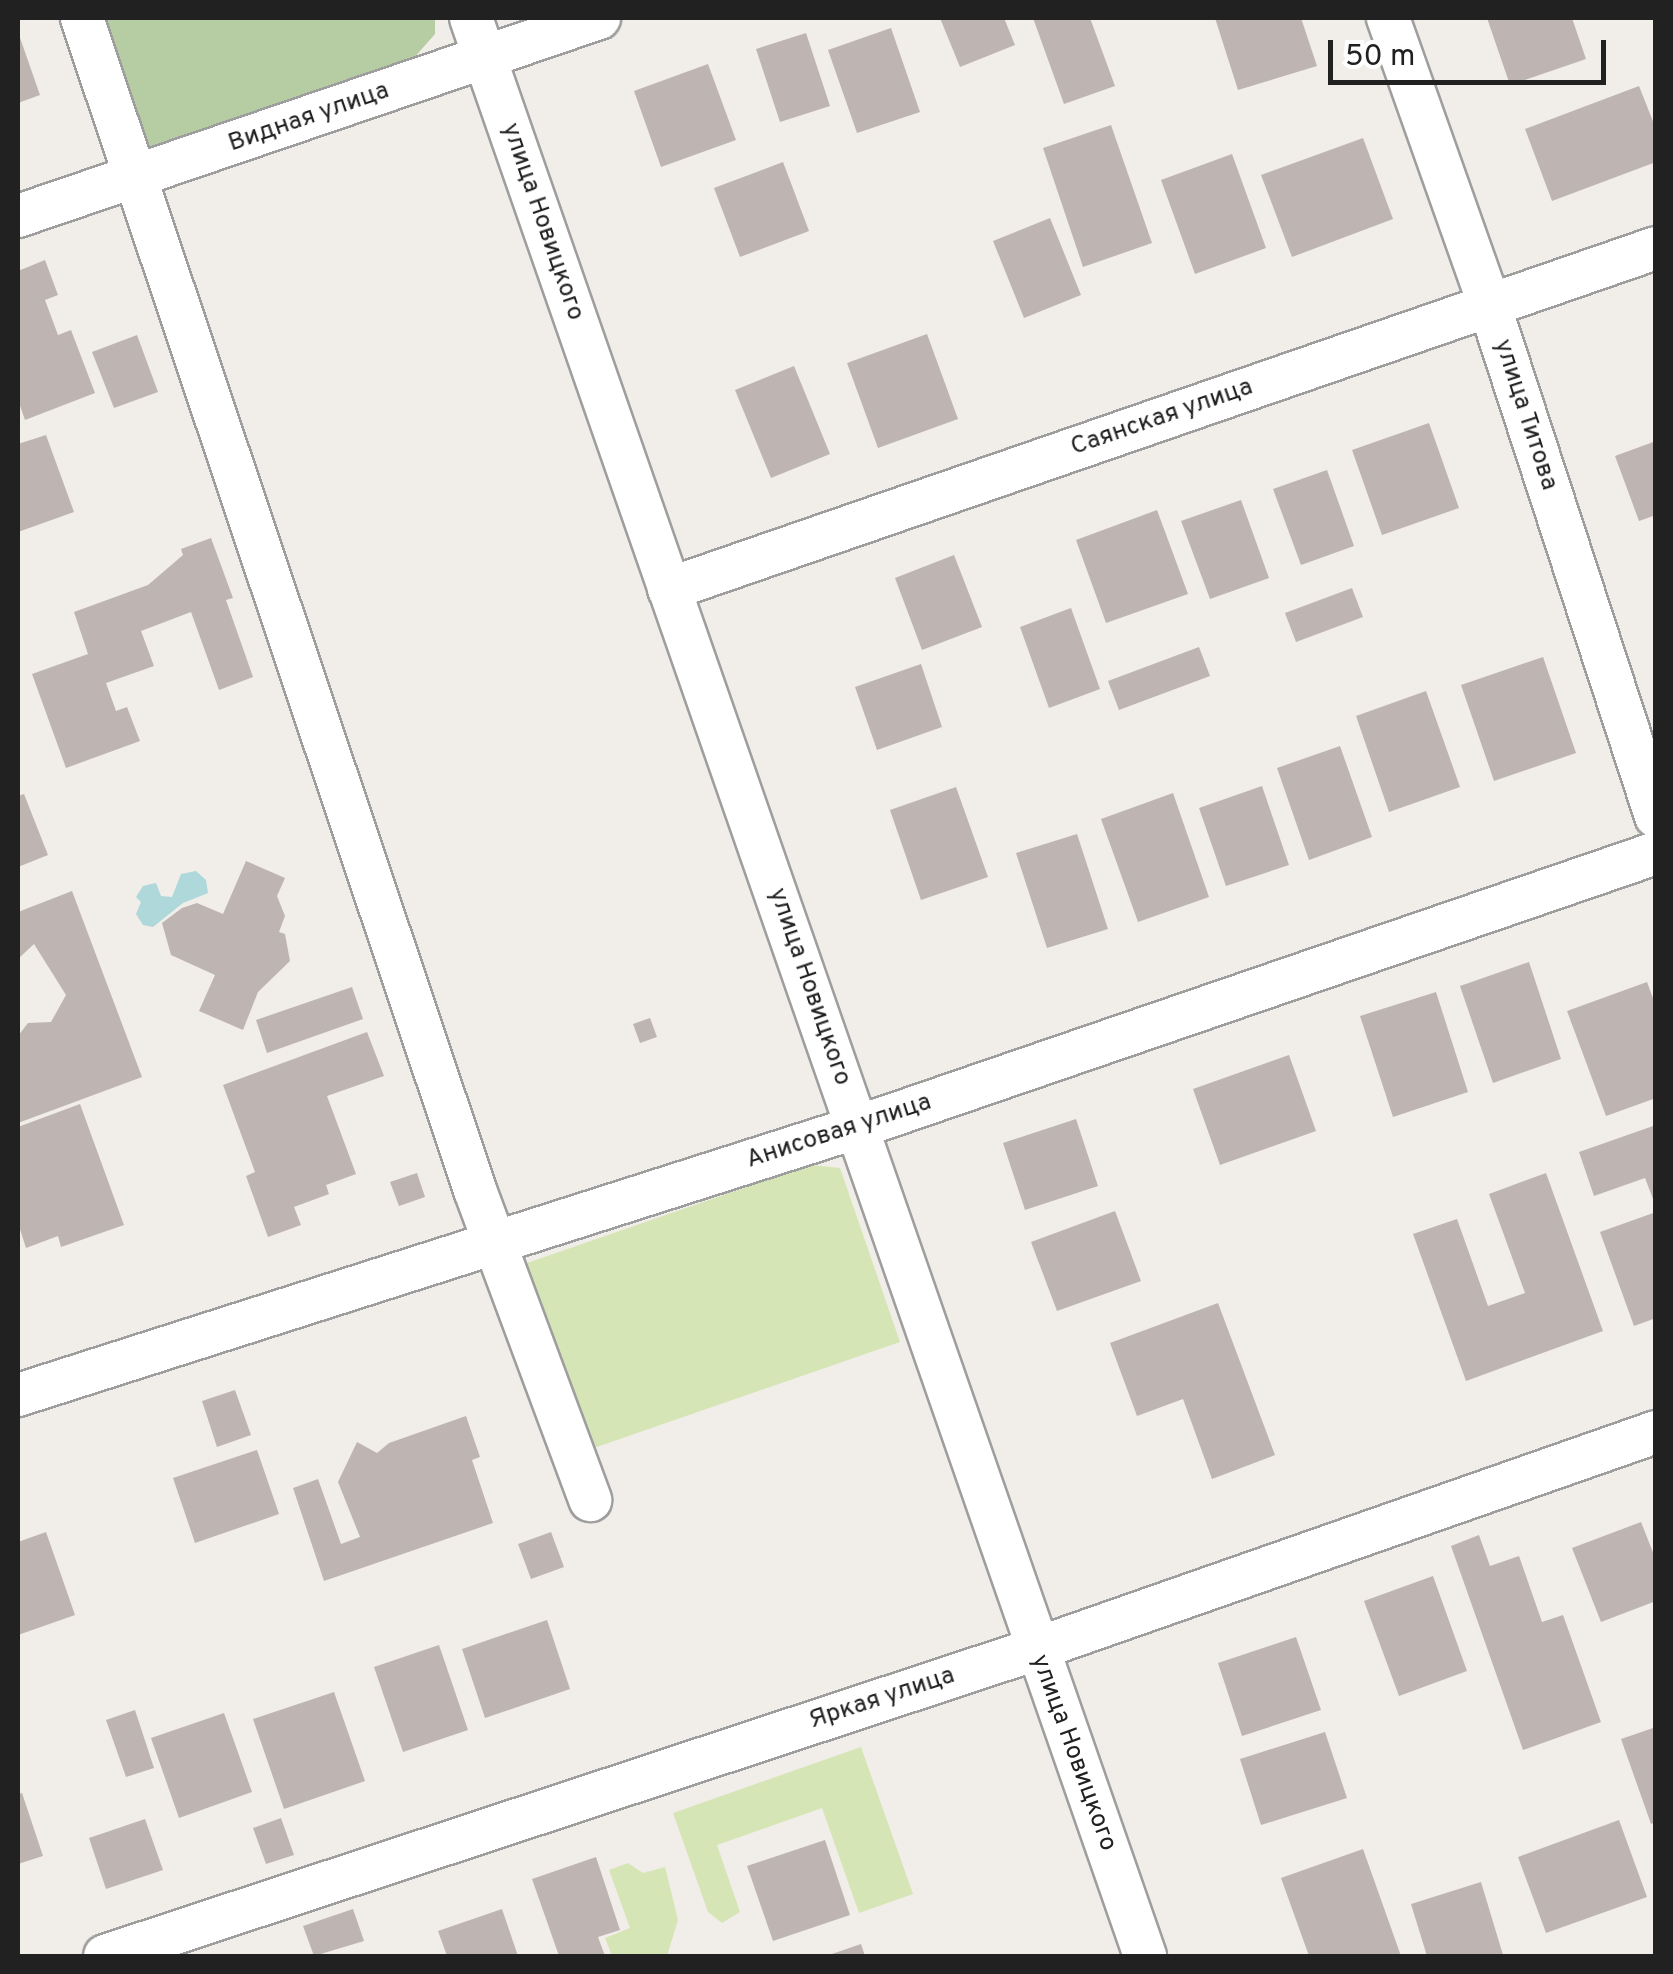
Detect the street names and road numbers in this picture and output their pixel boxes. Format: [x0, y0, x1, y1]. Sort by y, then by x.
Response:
street label: Видная улица [225, 76, 393, 160]
street label: улица Новицкого [494, 119, 590, 325]
street label: улица Титова [1486, 335, 1564, 495]
street label: Саянская улица [1067, 373, 1257, 463]
street label: улица Новицкого [761, 884, 857, 1090]
street label: Анисовая улица [743, 1088, 935, 1176]
street label: улица Новицкого [1024, 1651, 1122, 1855]
street label: Яркая улица [805, 1661, 959, 1737]

